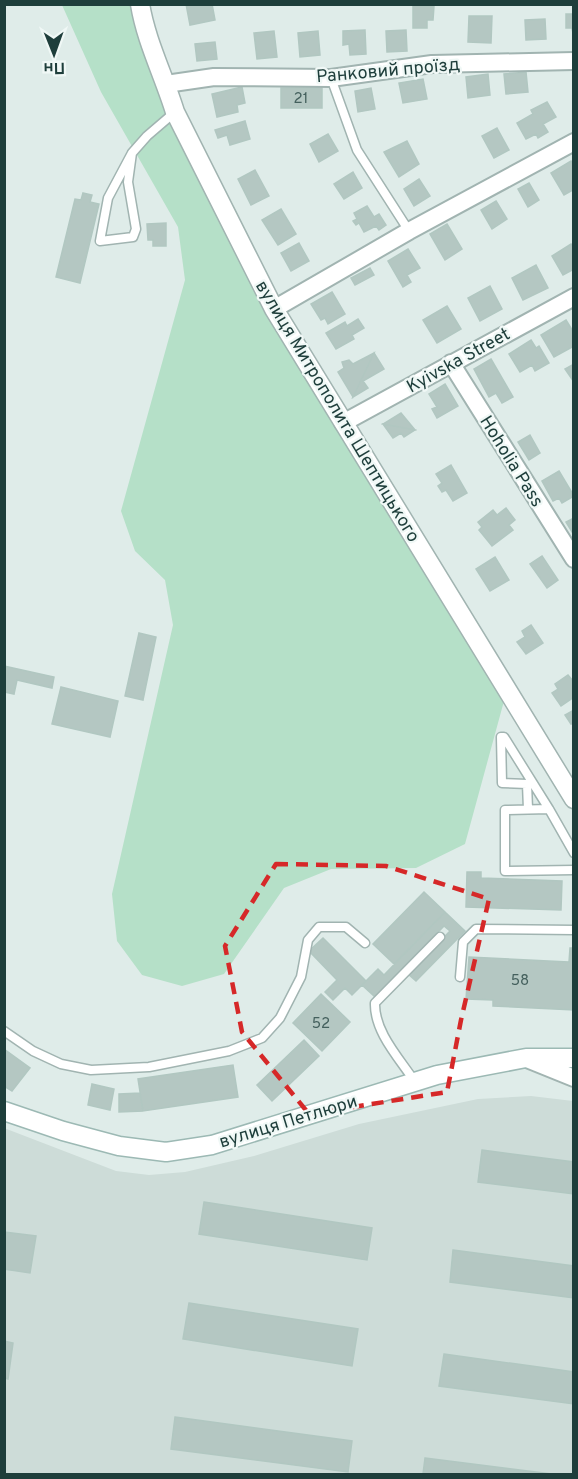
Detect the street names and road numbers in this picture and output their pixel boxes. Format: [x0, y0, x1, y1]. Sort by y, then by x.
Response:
street label: Ранковий проїзд [315, 54, 461, 89]
street label: вулиця Митрополита Шептицького [249, 277, 424, 547]
street label: Kyivska Street [403, 323, 515, 399]
street label: Hoholia Pass [474, 412, 548, 512]
street label: вулиця Петлюри [217, 1090, 360, 1154]

